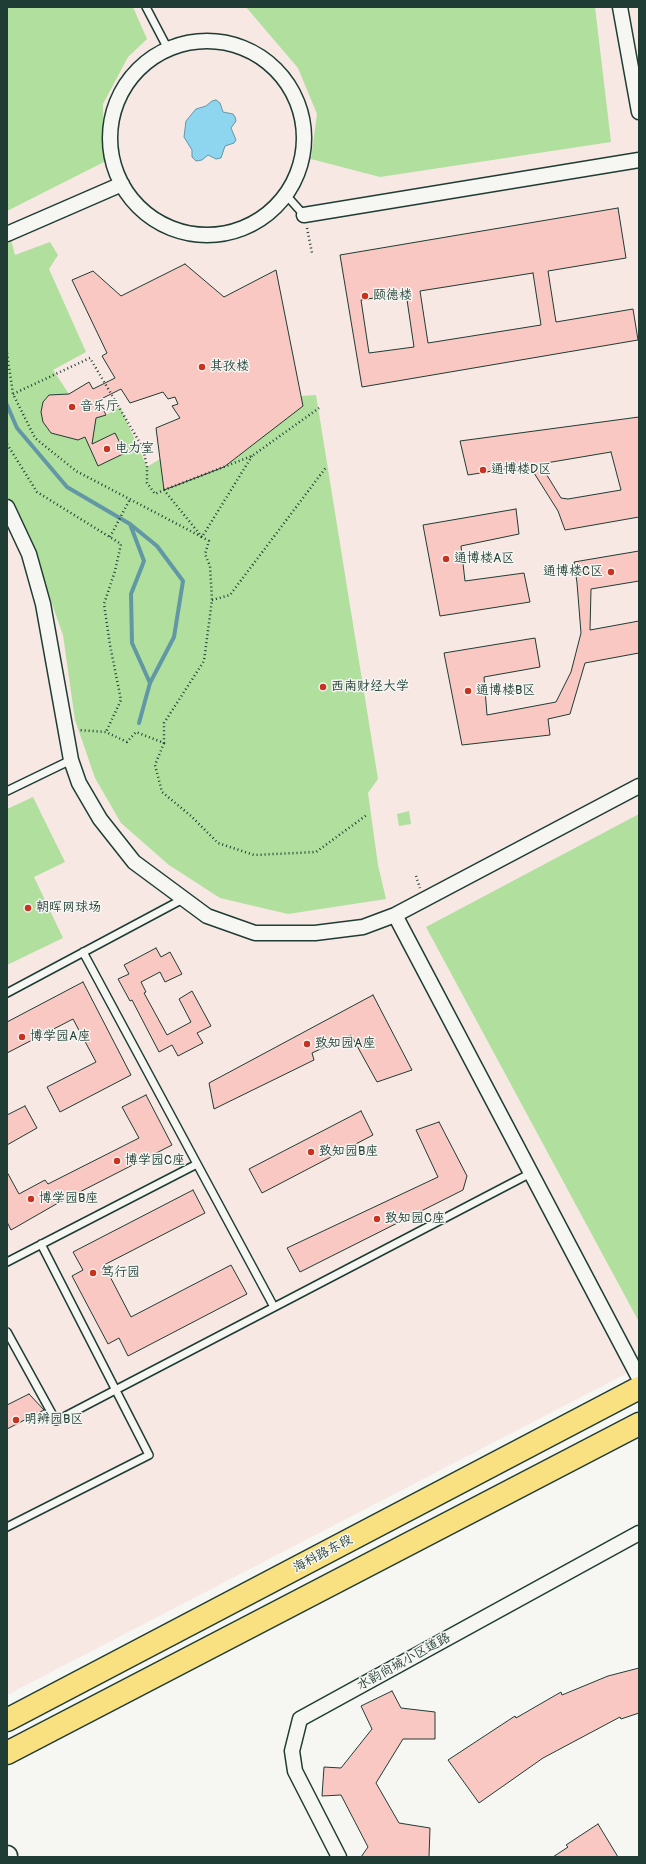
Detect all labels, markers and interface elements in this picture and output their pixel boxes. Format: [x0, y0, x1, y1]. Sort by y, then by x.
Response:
place label: 颐德楼 [373, 288, 412, 304]
marker: 颐德楼 [360, 291, 370, 301]
place label: 其孜楼 [210, 359, 249, 375]
marker: 其孜楼 [197, 362, 207, 372]
place label: 音乐厅 [80, 399, 119, 415]
marker: 音乐厅 [67, 402, 77, 412]
place label: 电力室 [115, 441, 154, 457]
marker: 电力室 [102, 444, 112, 454]
place label: 通博楼D区 [491, 462, 551, 478]
marker: 通博楼D区 [478, 465, 488, 475]
place label: 通博楼A区 [454, 551, 514, 567]
marker: 通博楼A区 [441, 554, 451, 564]
place label: 通博楼C区 [543, 564, 603, 580]
marker: 通博楼C区 [606, 567, 616, 577]
place label: 西南财经大学 [331, 679, 409, 695]
marker: 西南财经大学 [318, 682, 328, 692]
place label: 通博楼B区 [476, 683, 535, 699]
marker: 通博楼B区 [463, 686, 473, 696]
place label: 朝晖网球场 [36, 900, 101, 916]
marker: 朝晖网球场 [23, 903, 33, 913]
place label: 博学园A座 [30, 1029, 90, 1045]
marker: 博学园A座 [17, 1032, 27, 1042]
place label: 致知园A座 [315, 1036, 375, 1052]
marker: 致知园A座 [302, 1039, 312, 1049]
place label: 致知园B座 [319, 1144, 378, 1160]
marker: 致知园B座 [306, 1147, 316, 1157]
place label: 博学园C座 [125, 1153, 185, 1169]
marker: 博学园C座 [112, 1156, 122, 1166]
place label: 博学园B座 [39, 1191, 98, 1207]
marker: 博学园B座 [26, 1194, 36, 1204]
place label: 致知园C座 [385, 1211, 445, 1227]
marker: 致知园C座 [372, 1214, 382, 1224]
place label: 笃行园 [101, 1265, 140, 1281]
marker: 笃行园 [88, 1268, 98, 1278]
place label: 明辨园B区 [24, 1412, 83, 1428]
marker: 明辨园B区 [11, 1415, 21, 1425]
street label: 海科路东段 [291, 1532, 355, 1576]
street label: 水韵尚城小区道路 [355, 1630, 453, 1694]

